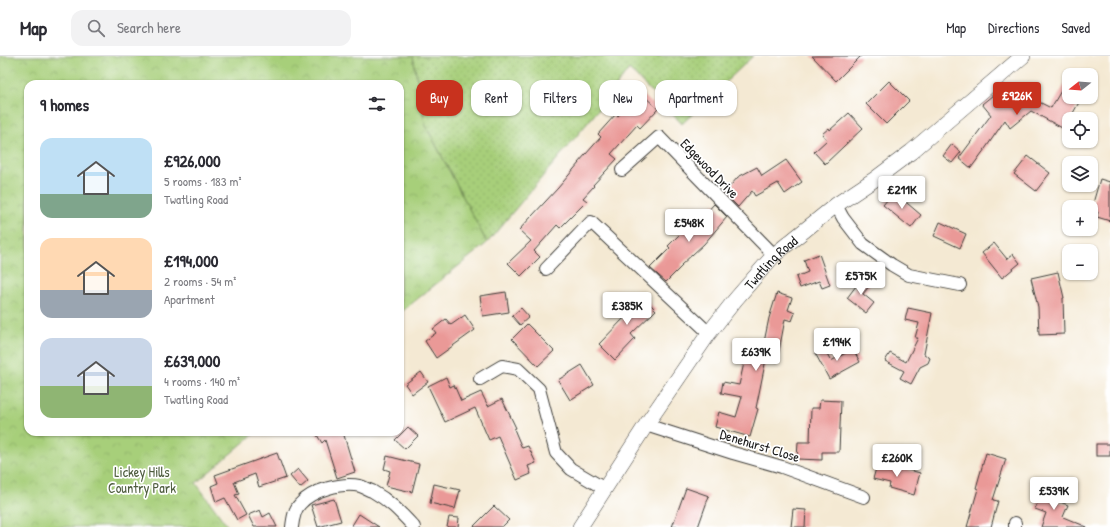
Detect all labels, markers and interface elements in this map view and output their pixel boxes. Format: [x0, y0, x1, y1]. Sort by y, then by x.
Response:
search box [71, 10, 351, 46]
text: Map [20, 15, 47, 41]
icon: search [85, 17, 107, 39]
text: Search here [117, 17, 181, 38]
text: Map [946, 18, 966, 37]
text: Directions [988, 18, 1039, 37]
text: Saved [1061, 18, 1090, 37]
north arrow [1062, 68, 1098, 104]
map controls [1062, 68, 1098, 280]
chip: Buy [416, 80, 463, 116]
chip: Rent [471, 80, 522, 116]
chip: Filters [530, 80, 591, 116]
chip: New [599, 80, 647, 116]
chip: Apartment [655, 80, 737, 116]
pin: £926K [989, 82, 1045, 116]
text: £926K [1002, 86, 1032, 104]
text: 9 homes [40, 93, 89, 116]
icon: filters [366, 93, 388, 115]
button: locate [1062, 112, 1098, 148]
street label: Edgewood Drive [676, 134, 744, 203]
text: £926,000 [164, 149, 221, 172]
icon: home [72, 154, 120, 202]
button: layers [1062, 156, 1098, 192]
text: 5 rooms · 183 m² [164, 172, 241, 190]
pin: £211K [874, 176, 930, 210]
text: £211K [887, 180, 917, 198]
text: Twatling Road [164, 190, 228, 208]
button: + [1062, 200, 1098, 236]
pin: £548K [661, 209, 717, 243]
text: £548K [674, 213, 704, 231]
street label: Twatling Road [739, 230, 801, 293]
button: − [1062, 244, 1098, 280]
text: £194,000 [164, 249, 218, 272]
icon: home [72, 254, 120, 302]
pin: £575K [833, 262, 889, 296]
text: £575K [845, 266, 877, 284]
text: 2 rooms · 54 m² [164, 272, 236, 290]
text: Apartment [164, 290, 215, 308]
pin: £385K [599, 292, 655, 326]
text: £385K [612, 296, 642, 314]
pin: £194K [809, 328, 865, 362]
text: £194K [823, 332, 851, 350]
pin: £639K [728, 338, 784, 372]
text: £639K [741, 342, 771, 360]
text: £639,000 [164, 349, 220, 372]
icon: home [72, 354, 120, 402]
text: 4 rooms · 140 m² [164, 372, 240, 390]
text: Twatling Road [164, 390, 228, 408]
street label: Denehurst Close [718, 424, 803, 466]
pin: £260K [869, 444, 925, 478]
text: £260K [881, 448, 913, 466]
park label: Lickey Hills Country Park [108, 462, 176, 498]
pin: £539K [1026, 477, 1082, 511]
text: £539K [1039, 481, 1069, 499]

